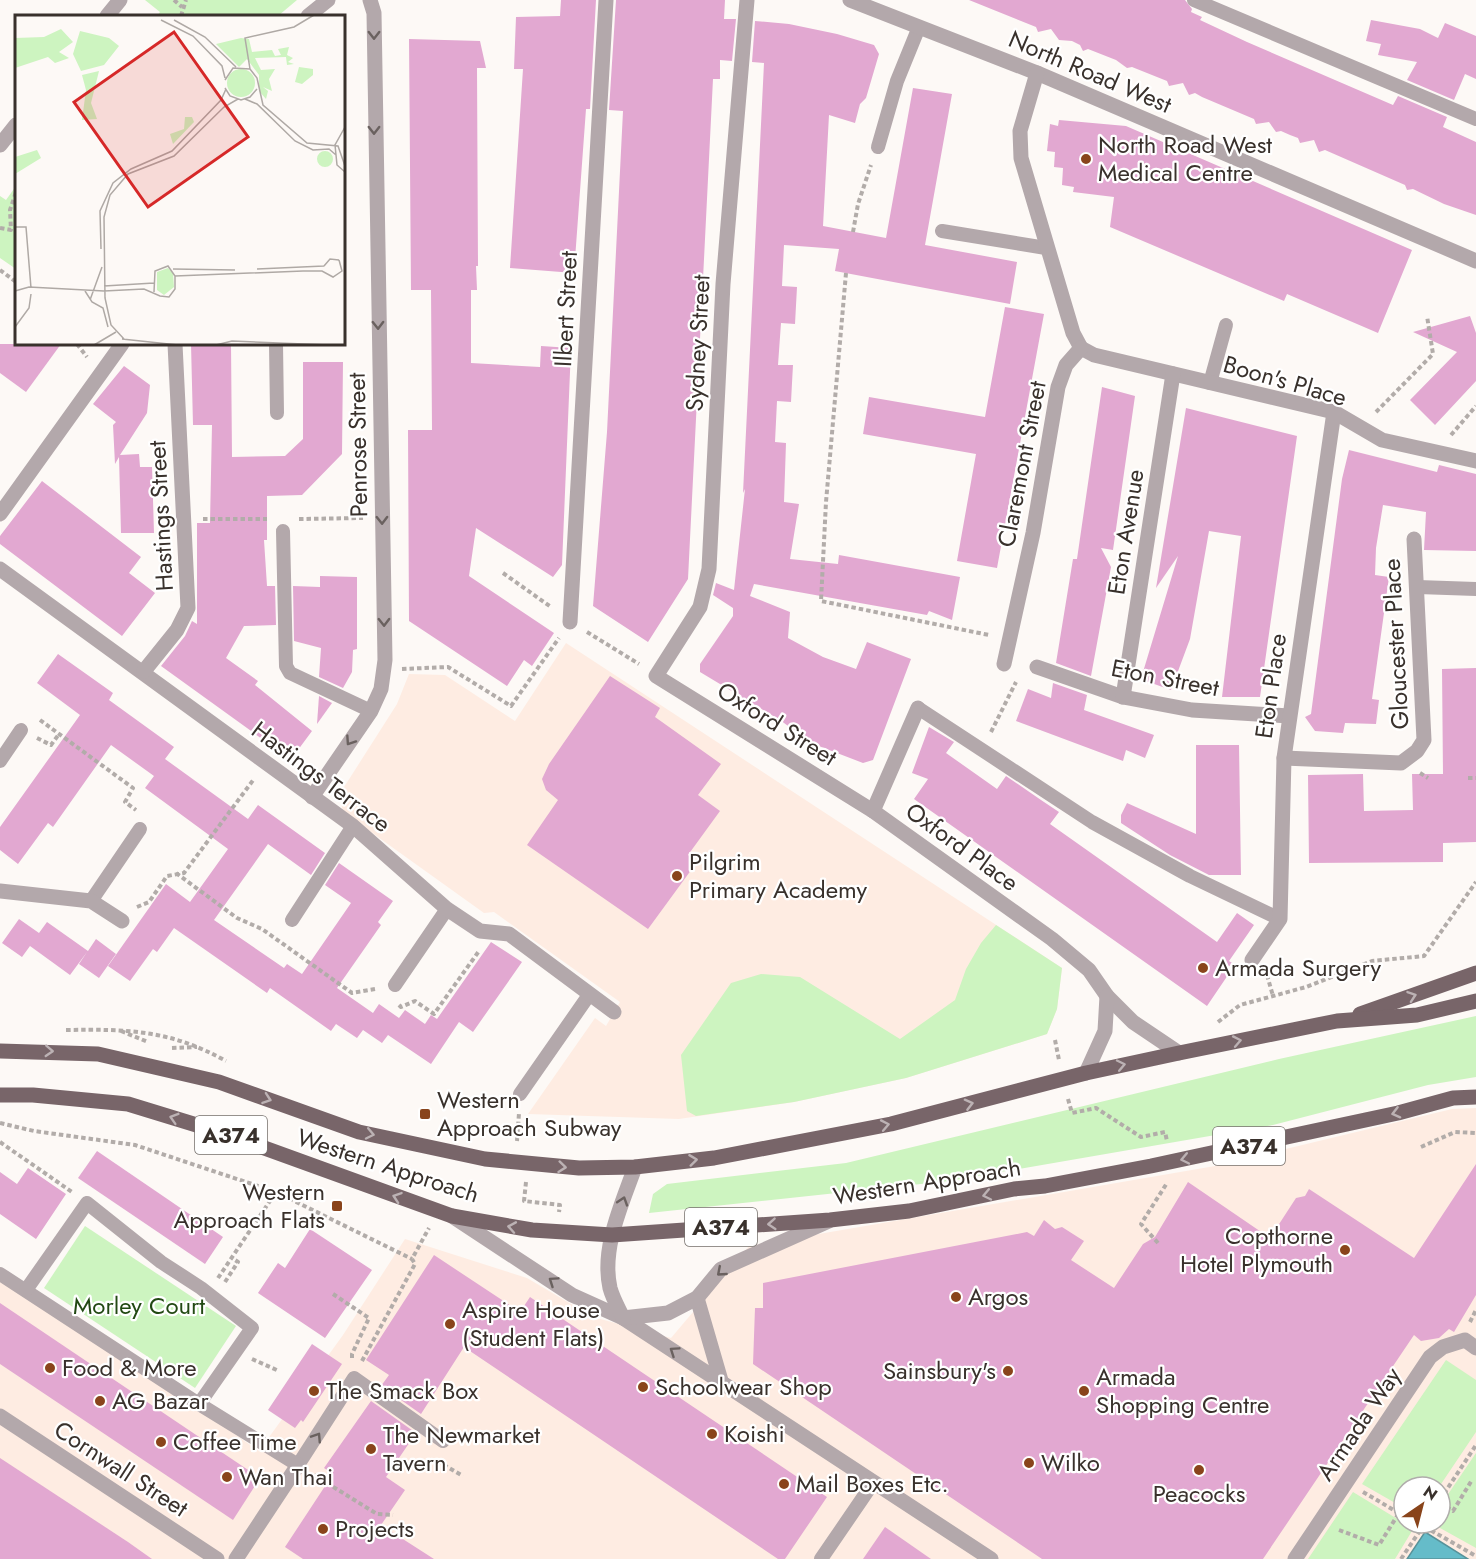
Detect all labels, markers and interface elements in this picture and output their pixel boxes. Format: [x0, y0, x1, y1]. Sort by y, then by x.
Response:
inset map [15, 15, 345, 345]
street label: North Road West [1003, 21, 1177, 122]
one-way arrow [368, 31, 380, 40]
one-way arrow [368, 125, 381, 134]
place label: North Road West Medical Centre [1098, 127, 1272, 190]
marker: North Road West Medical Centre [1079, 152, 1093, 166]
street label: Ilbert Street [545, 250, 586, 368]
street label: Sydney Street [676, 273, 719, 412]
one-way arrow [372, 320, 384, 329]
street label: Boon's Place [1219, 346, 1351, 415]
street label: Penrose Street [339, 372, 376, 518]
street label: Claremont Street [988, 378, 1055, 550]
street label: Hastings Street [139, 440, 182, 592]
street label: Eton Avenue [1098, 467, 1153, 597]
one-way arrow [375, 515, 388, 524]
street label: Gloucester Place [1374, 558, 1417, 730]
one-way arrow [378, 617, 390, 626]
street label: Eton Place [1246, 631, 1295, 741]
street label: Eton Street [1108, 650, 1222, 705]
street label: Oxford Street [711, 673, 844, 774]
street label: Hastings Terrace [244, 713, 398, 841]
one-way arrow [346, 734, 357, 745]
street label: Oxford Place [899, 794, 1026, 900]
place label: Pilgrim Primary Academy [689, 844, 868, 907]
marker: Pilgrim Primary Academy [670, 869, 684, 883]
place label: Armada Surgery [1215, 950, 1381, 985]
marker: Armada Surgery [1196, 961, 1210, 975]
one-way arrow [1407, 990, 1417, 1003]
one-way arrow [1232, 1036, 1242, 1049]
one-way arrow [44, 1045, 53, 1058]
one-way arrow [1116, 1060, 1126, 1073]
place label: Western Approach Subway [437, 1082, 622, 1145]
one-way arrow [261, 1092, 272, 1105]
one-way arrow [964, 1099, 974, 1112]
one-way arrow [1391, 1106, 1401, 1119]
marker: Western Approach Subway [418, 1107, 432, 1121]
one-way arrow [169, 1113, 180, 1125]
road number: A374 [195, 1116, 267, 1154]
one-way arrow [879, 1119, 889, 1132]
street label: Western Approach [292, 1120, 484, 1211]
one-way arrow [365, 1127, 375, 1140]
road number: A374 [1213, 1127, 1285, 1165]
street label: Western Approach [830, 1149, 1023, 1214]
one-way arrow [1180, 1152, 1190, 1165]
one-way arrow [688, 1154, 697, 1167]
one-way arrow [558, 1160, 567, 1173]
place label: Western Approach Flats [174, 1174, 325, 1237]
one-way arrow [982, 1188, 992, 1201]
one-way arrow [392, 1192, 403, 1205]
one-way arrow [616, 1196, 629, 1207]
marker: Western Approach Flats [330, 1199, 344, 1213]
road number: A374 [685, 1208, 757, 1246]
one-way arrow [767, 1217, 776, 1230]
place label: Copthorne Hotel Plymouth [1180, 1218, 1333, 1281]
one-way arrow [508, 1221, 517, 1233]
marker: Copthorne Hotel Plymouth [1338, 1243, 1352, 1257]
one-way arrow [717, 1265, 727, 1276]
one-way arrow [549, 1277, 560, 1288]
place label: Argos [968, 1279, 1028, 1314]
park label: Morley Court [73, 1288, 205, 1323]
marker: Argos [949, 1290, 963, 1304]
place label: Aspire House (Student Flats) [462, 1292, 605, 1355]
marker: Aspire House (Student Flats) [443, 1317, 457, 1331]
one-way arrow [670, 1347, 681, 1358]
place label: Food & More [62, 1350, 197, 1385]
place label: Sainsbury's [883, 1353, 996, 1388]
place label: Armada Shopping Centre [1096, 1359, 1269, 1422]
street label: Armada Way [1308, 1360, 1410, 1487]
marker: Food & More [43, 1361, 57, 1375]
marker: Sainsbury's [1001, 1364, 1015, 1378]
place label: Schoolwear Shop [655, 1369, 832, 1404]
place label: The Smack Box [326, 1373, 479, 1408]
marker: Schoolwear Shop [636, 1380, 650, 1394]
place label: AG Bazar [112, 1383, 209, 1418]
marker: The Smack Box [307, 1384, 321, 1398]
marker: Armada Shopping Centre [1077, 1384, 1091, 1398]
marker: AG Bazar [93, 1394, 107, 1408]
street label: Cornwall Street [47, 1412, 195, 1525]
place label: Koishi [724, 1416, 785, 1451]
place label: The Newmarket Tavern [383, 1417, 540, 1480]
place label: Coffee Time [173, 1424, 297, 1459]
marker: Koishi [705, 1427, 719, 1441]
one-way arrow [310, 1432, 321, 1443]
marker: Coffee Time [154, 1435, 168, 1449]
marker: The Newmarket Tavern [364, 1442, 378, 1456]
place label: Wilko [1041, 1445, 1100, 1480]
marker: Wilko [1022, 1456, 1036, 1470]
place label: Wan Thai [239, 1459, 333, 1494]
marker: Peacocks [1192, 1463, 1206, 1477]
place label: Mail Boxes Etc. [796, 1466, 949, 1501]
marker: Wan Thai [220, 1470, 234, 1484]
north arrow [1392, 1475, 1452, 1535]
place label: Peacocks [1153, 1476, 1245, 1511]
marker: Mail Boxes Etc. [777, 1477, 791, 1491]
text: N [1419, 1480, 1442, 1506]
place label: Projects [335, 1511, 414, 1546]
marker: Projects [316, 1522, 330, 1536]

